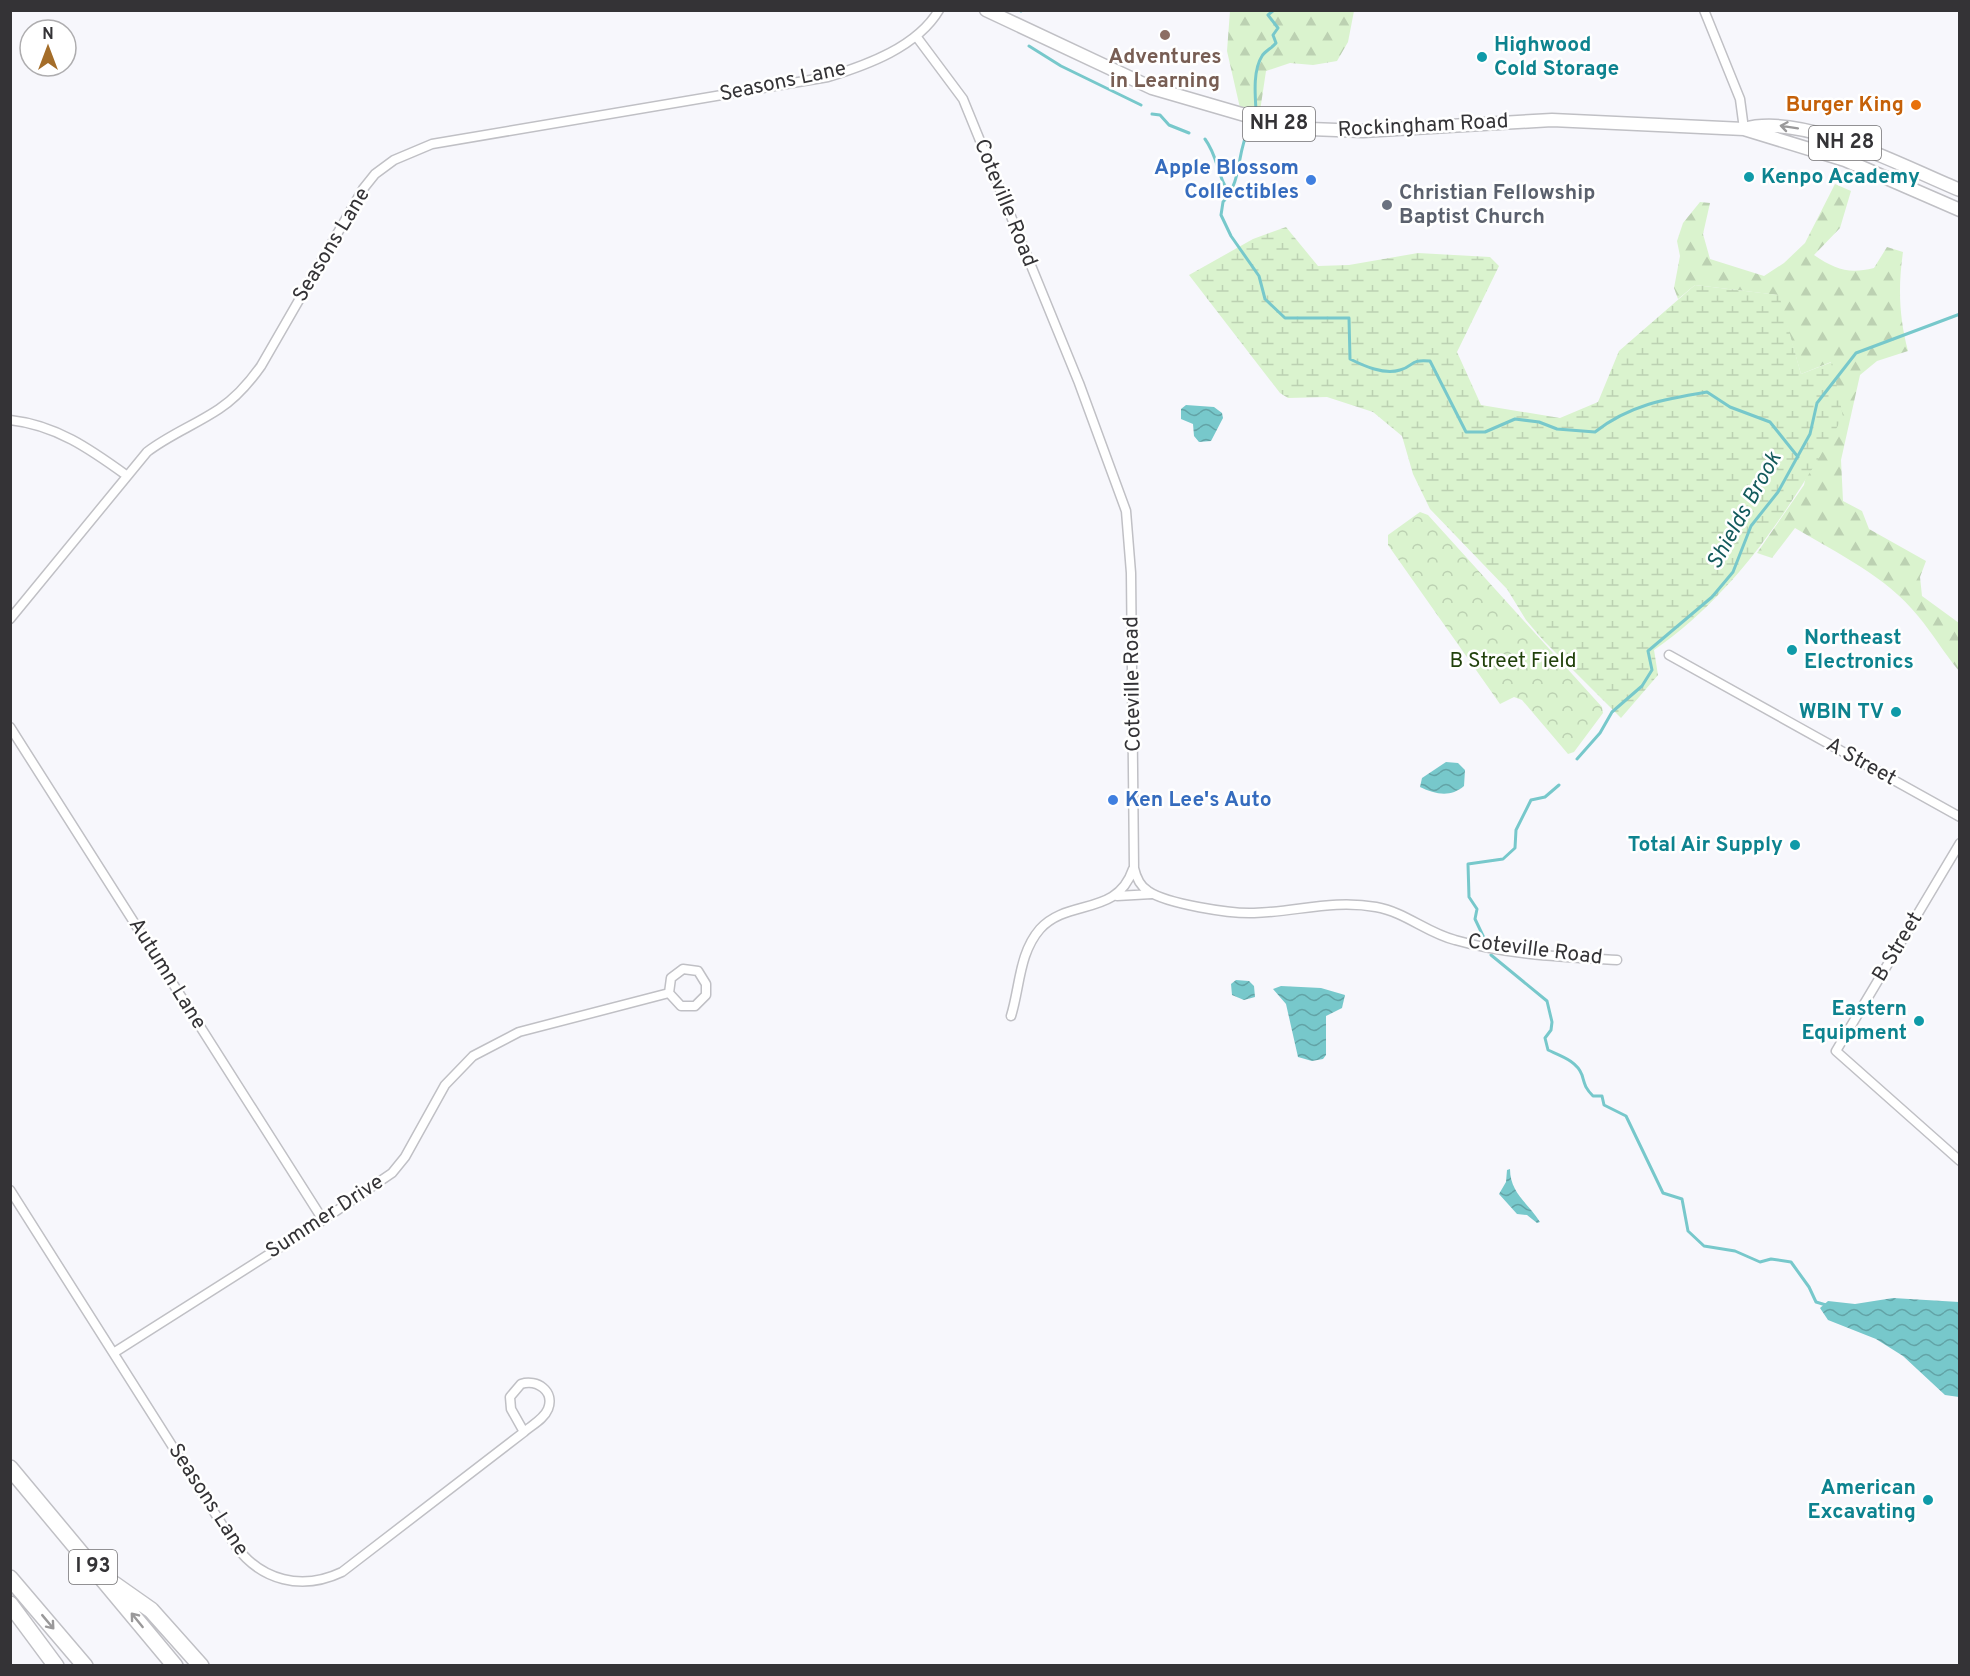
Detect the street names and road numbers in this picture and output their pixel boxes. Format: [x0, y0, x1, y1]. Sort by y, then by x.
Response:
street label: Seasons Lane [717, 55, 849, 109]
road number: NH 28 [1243, 107, 1315, 141]
street label: Rockingham Road [1337, 108, 1509, 144]
road number: NH 28 [1809, 126, 1881, 160]
street label: Coteville Road [967, 135, 1043, 271]
street label: Seasons Lane [287, 183, 377, 307]
street label: Coteville Road [1118, 616, 1148, 752]
street label: A Street [1821, 732, 1901, 792]
street label: B Street [1867, 907, 1929, 987]
street label: Autumn Lane [122, 913, 212, 1035]
street label: Coteville Road [1466, 928, 1604, 972]
street label: Summer Drive [261, 1169, 389, 1265]
street label: Seasons Lane [162, 1439, 254, 1561]
road number: I 93 [69, 1550, 117, 1584]

